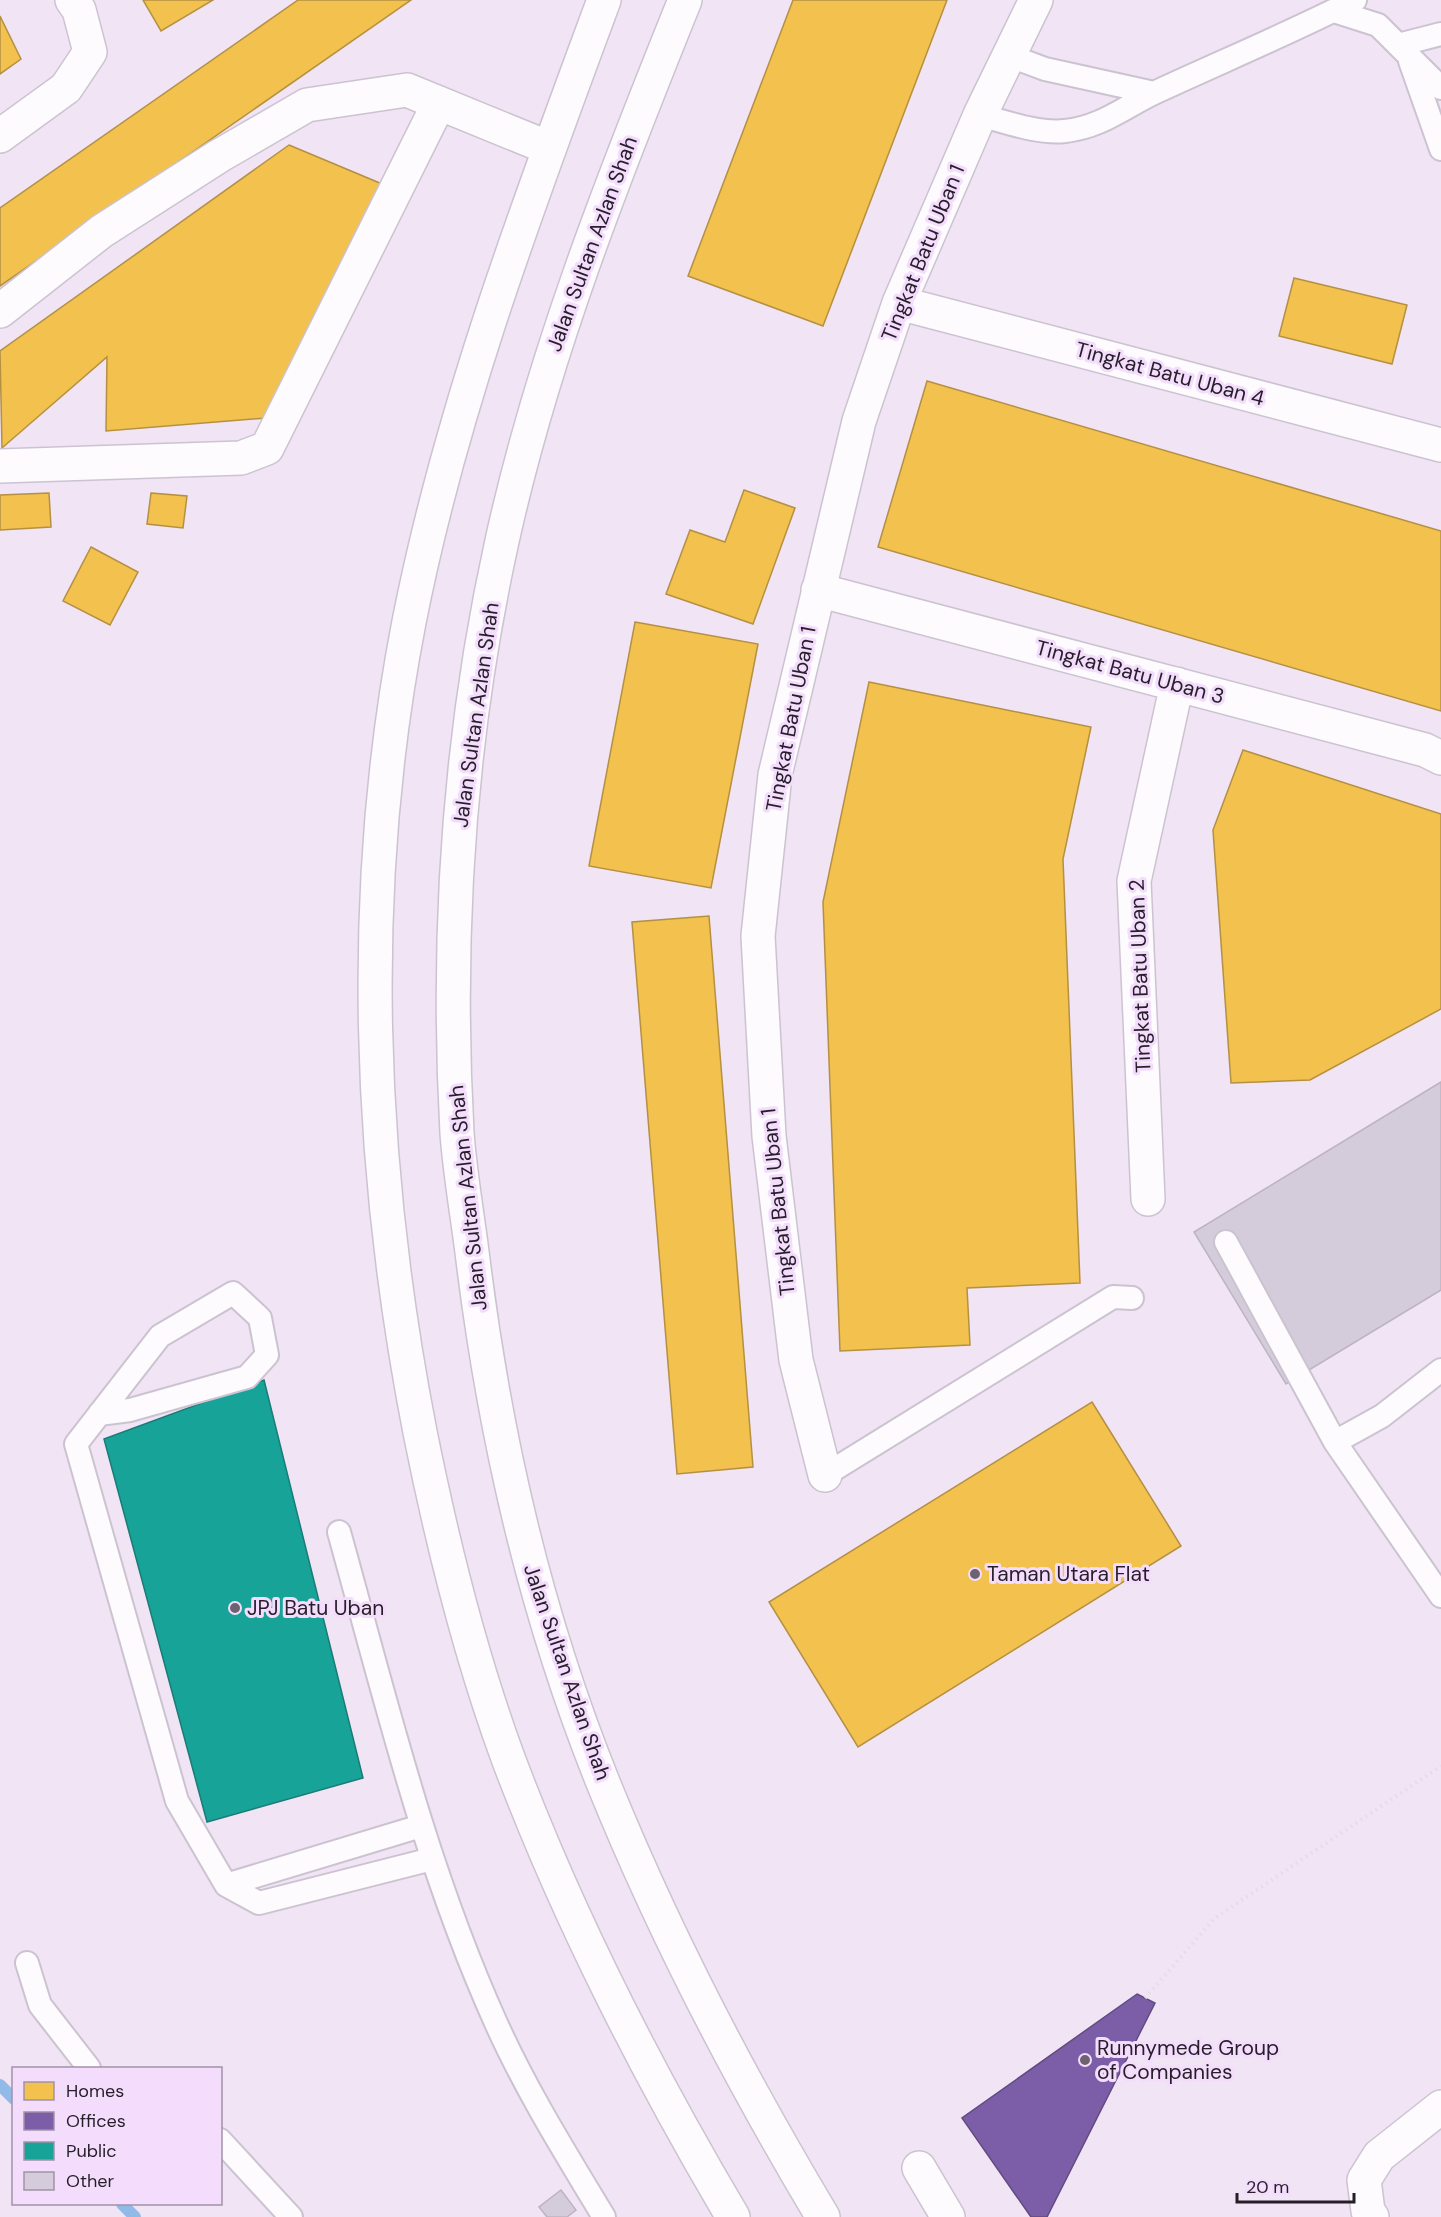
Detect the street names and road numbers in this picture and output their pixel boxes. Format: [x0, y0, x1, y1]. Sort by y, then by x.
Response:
street label: Jalan Sultan Azlan Shah [540, 133, 644, 355]
street label: Tingkat Batu Uban 1 [875, 161, 971, 345]
street label: Tingkat Batu Uban 4 [1072, 335, 1268, 413]
street label: Jalan Sultan Azlan Shah [446, 601, 506, 829]
street label: Tingkat Batu Uban 1 [759, 624, 823, 814]
street label: Tingkat Batu Uban 3 [1033, 633, 1227, 711]
street label: Tingkat Batu Uban 2 [1123, 879, 1157, 1073]
street label: Jalan Sultan Azlan Shah [442, 1084, 494, 1312]
street label: Tingkat Batu Uban 1 [754, 1107, 802, 1297]
street label: Jalan Sultan Azlan Shah [517, 1560, 617, 1784]

